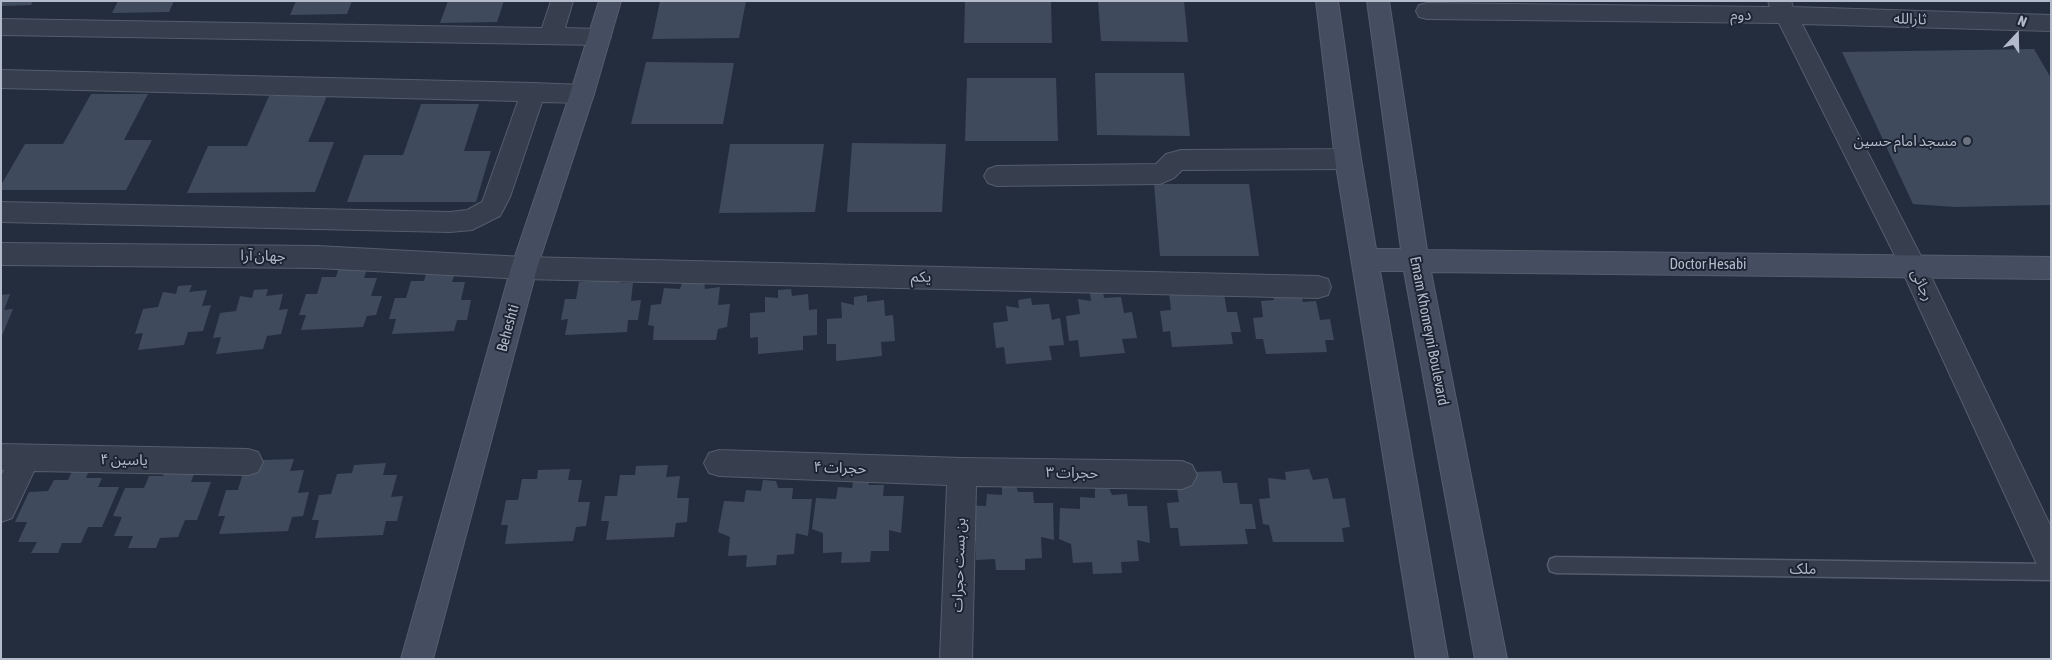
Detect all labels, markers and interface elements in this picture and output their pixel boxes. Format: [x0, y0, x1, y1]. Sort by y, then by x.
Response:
street label: دوم [1730, 6, 1752, 24]
street label: ثارالله [1893, 9, 1927, 29]
north arrow [1992, 10, 2042, 60]
text: N [2016, 12, 2029, 30]
place label: مسجد امام حسین [1854, 132, 1957, 150]
marker: مسجد امام حسین [1961, 135, 1973, 147]
street label: جهان آرا [240, 247, 286, 265]
street label: Emam Khomeyni Boulevard [1406, 255, 1452, 407]
street label: Doctor Hesabi [1669, 255, 1747, 273]
street label: رجائی [1907, 266, 1937, 304]
street label: یکم [911, 268, 931, 286]
street label: Beheshti [493, 302, 523, 354]
street label: یاسین ۴ [100, 451, 148, 469]
street label: حجرات ۴ [813, 458, 867, 478]
street label: حجرات ۳ [1045, 464, 1099, 482]
street label: بن بست حجرات [948, 517, 970, 613]
street label: ملک [1789, 560, 1817, 578]

